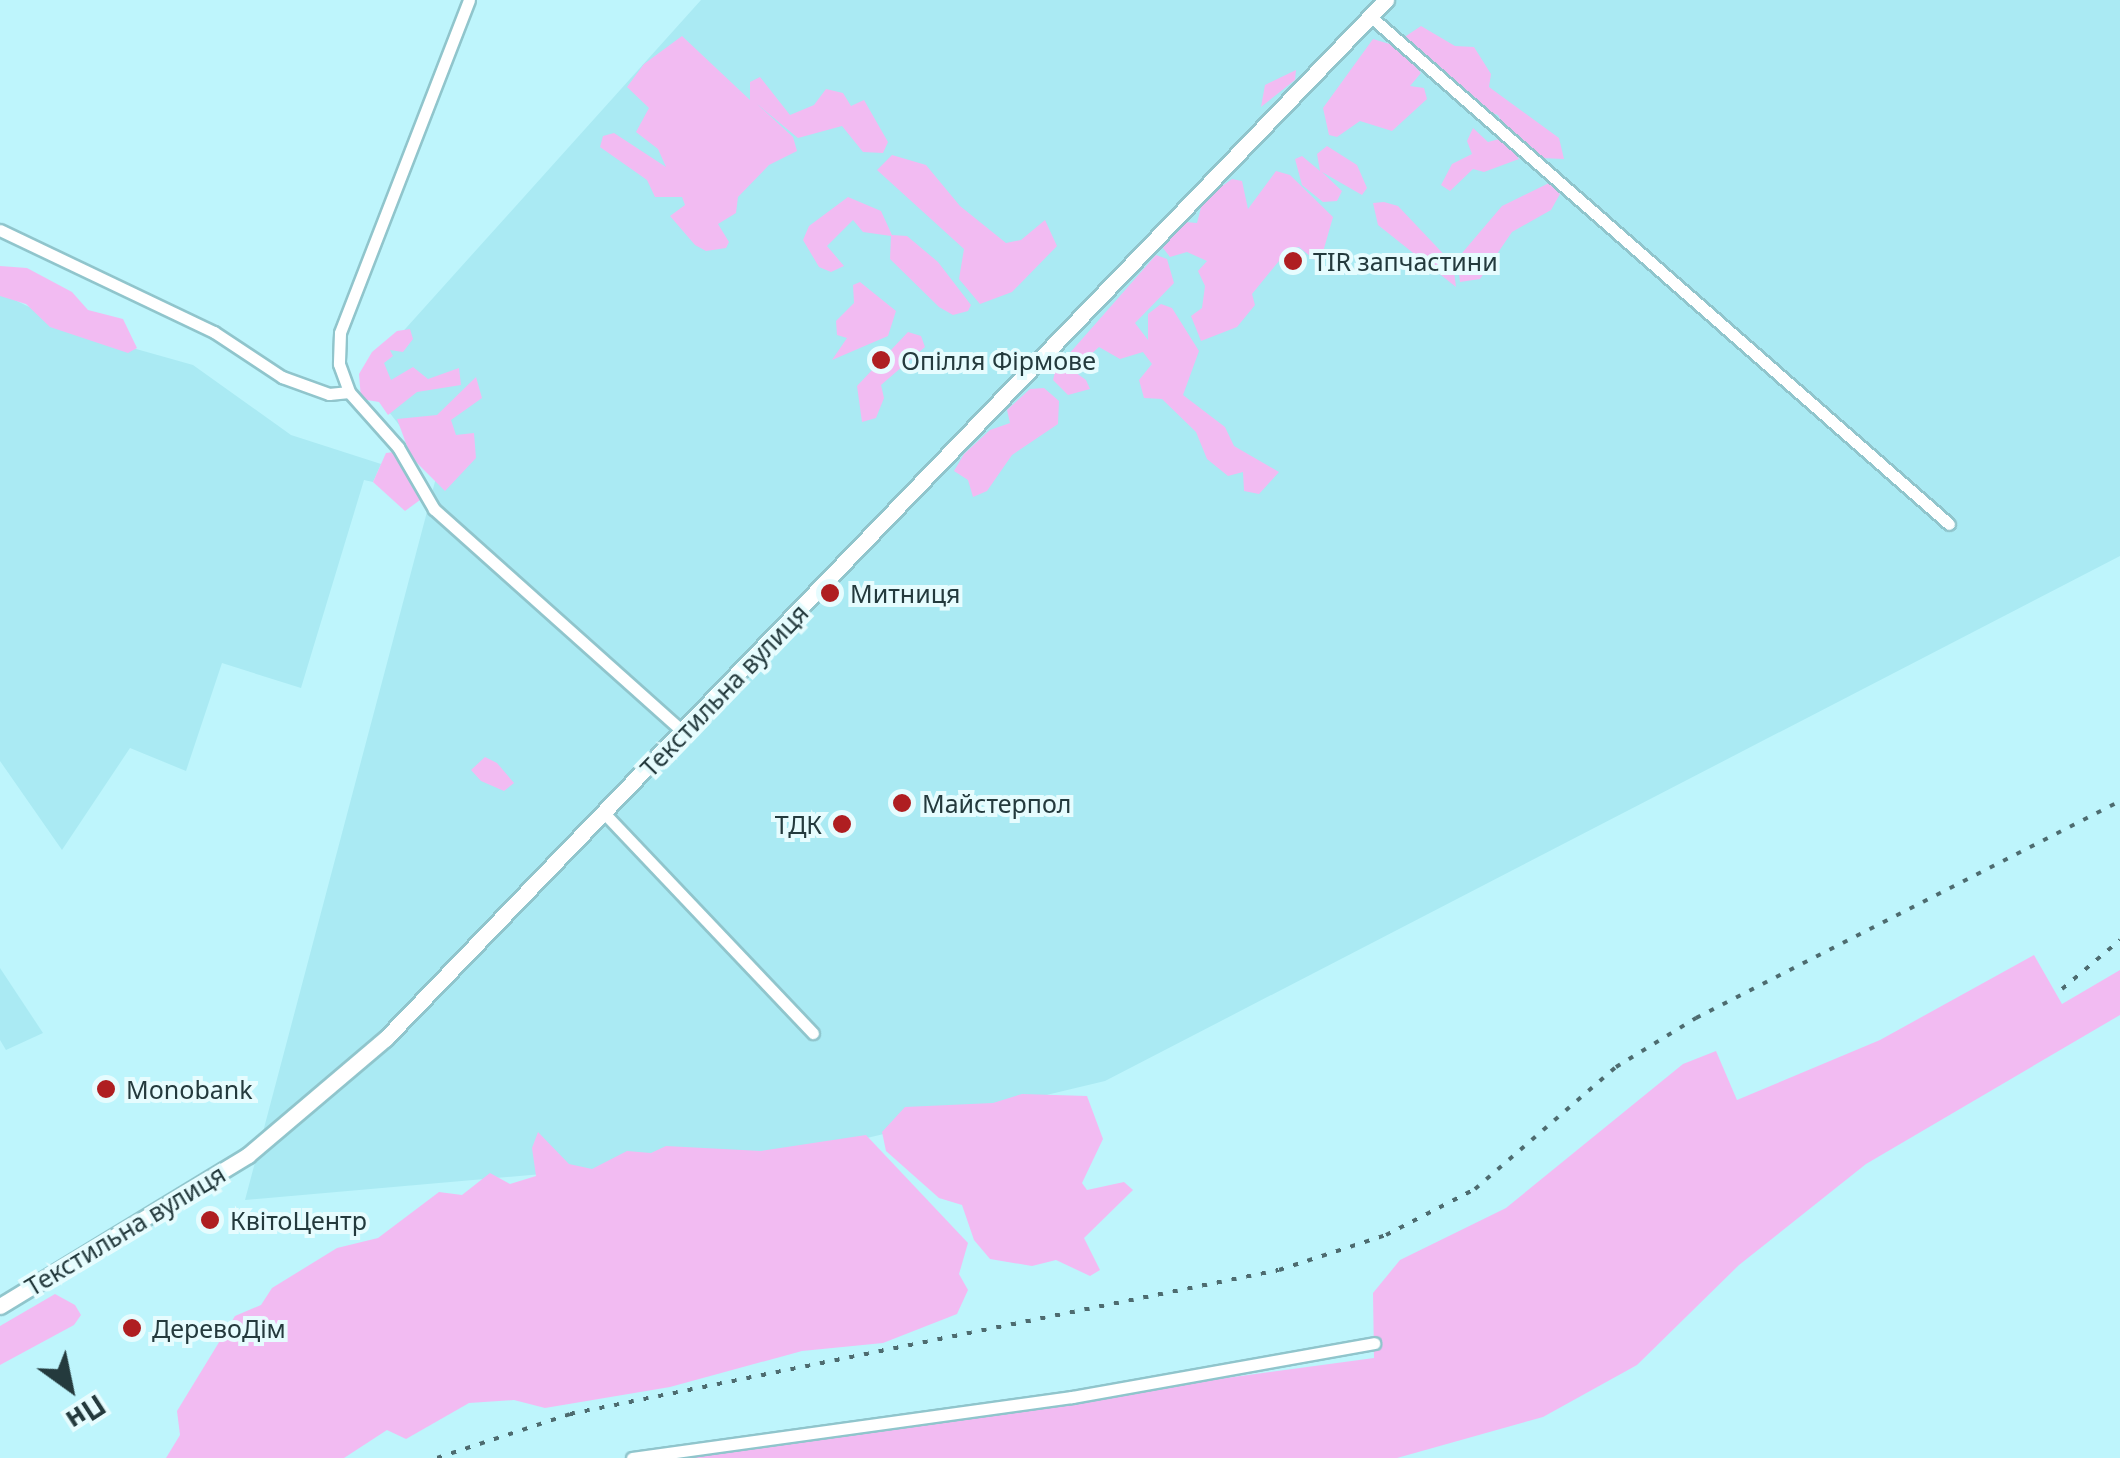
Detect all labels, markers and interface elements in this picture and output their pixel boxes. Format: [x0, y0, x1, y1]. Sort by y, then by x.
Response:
place label: TIR запчастини [1313, 246, 1498, 276]
marker: TIR запчастини [1282, 250, 1304, 272]
place label: Опілля Фірмове [901, 345, 1096, 375]
marker: Опілля Фірмове [870, 349, 892, 371]
place label: Митниця [850, 578, 960, 608]
marker: Митниця [819, 582, 841, 604]
street label: Текстильна вулиця [634, 597, 814, 783]
place label: Майстерпол [922, 788, 1071, 818]
marker: Майстерпол [891, 792, 913, 814]
place label: ТДК [775, 809, 822, 839]
marker: ТДК [831, 813, 853, 835]
place label: Monobank [126, 1074, 253, 1104]
marker: Monobank [95, 1078, 117, 1100]
street label: Текстильна вулиця [19, 1158, 231, 1302]
place label: КвітоЦентр [230, 1205, 367, 1235]
marker: КвітоЦентр [199, 1209, 221, 1231]
place label: ДеревоДім [152, 1313, 286, 1343]
marker: ДеревоДім [121, 1317, 143, 1339]
north arrow [20, 1338, 120, 1438]
text: Пн [59, 1386, 113, 1440]

